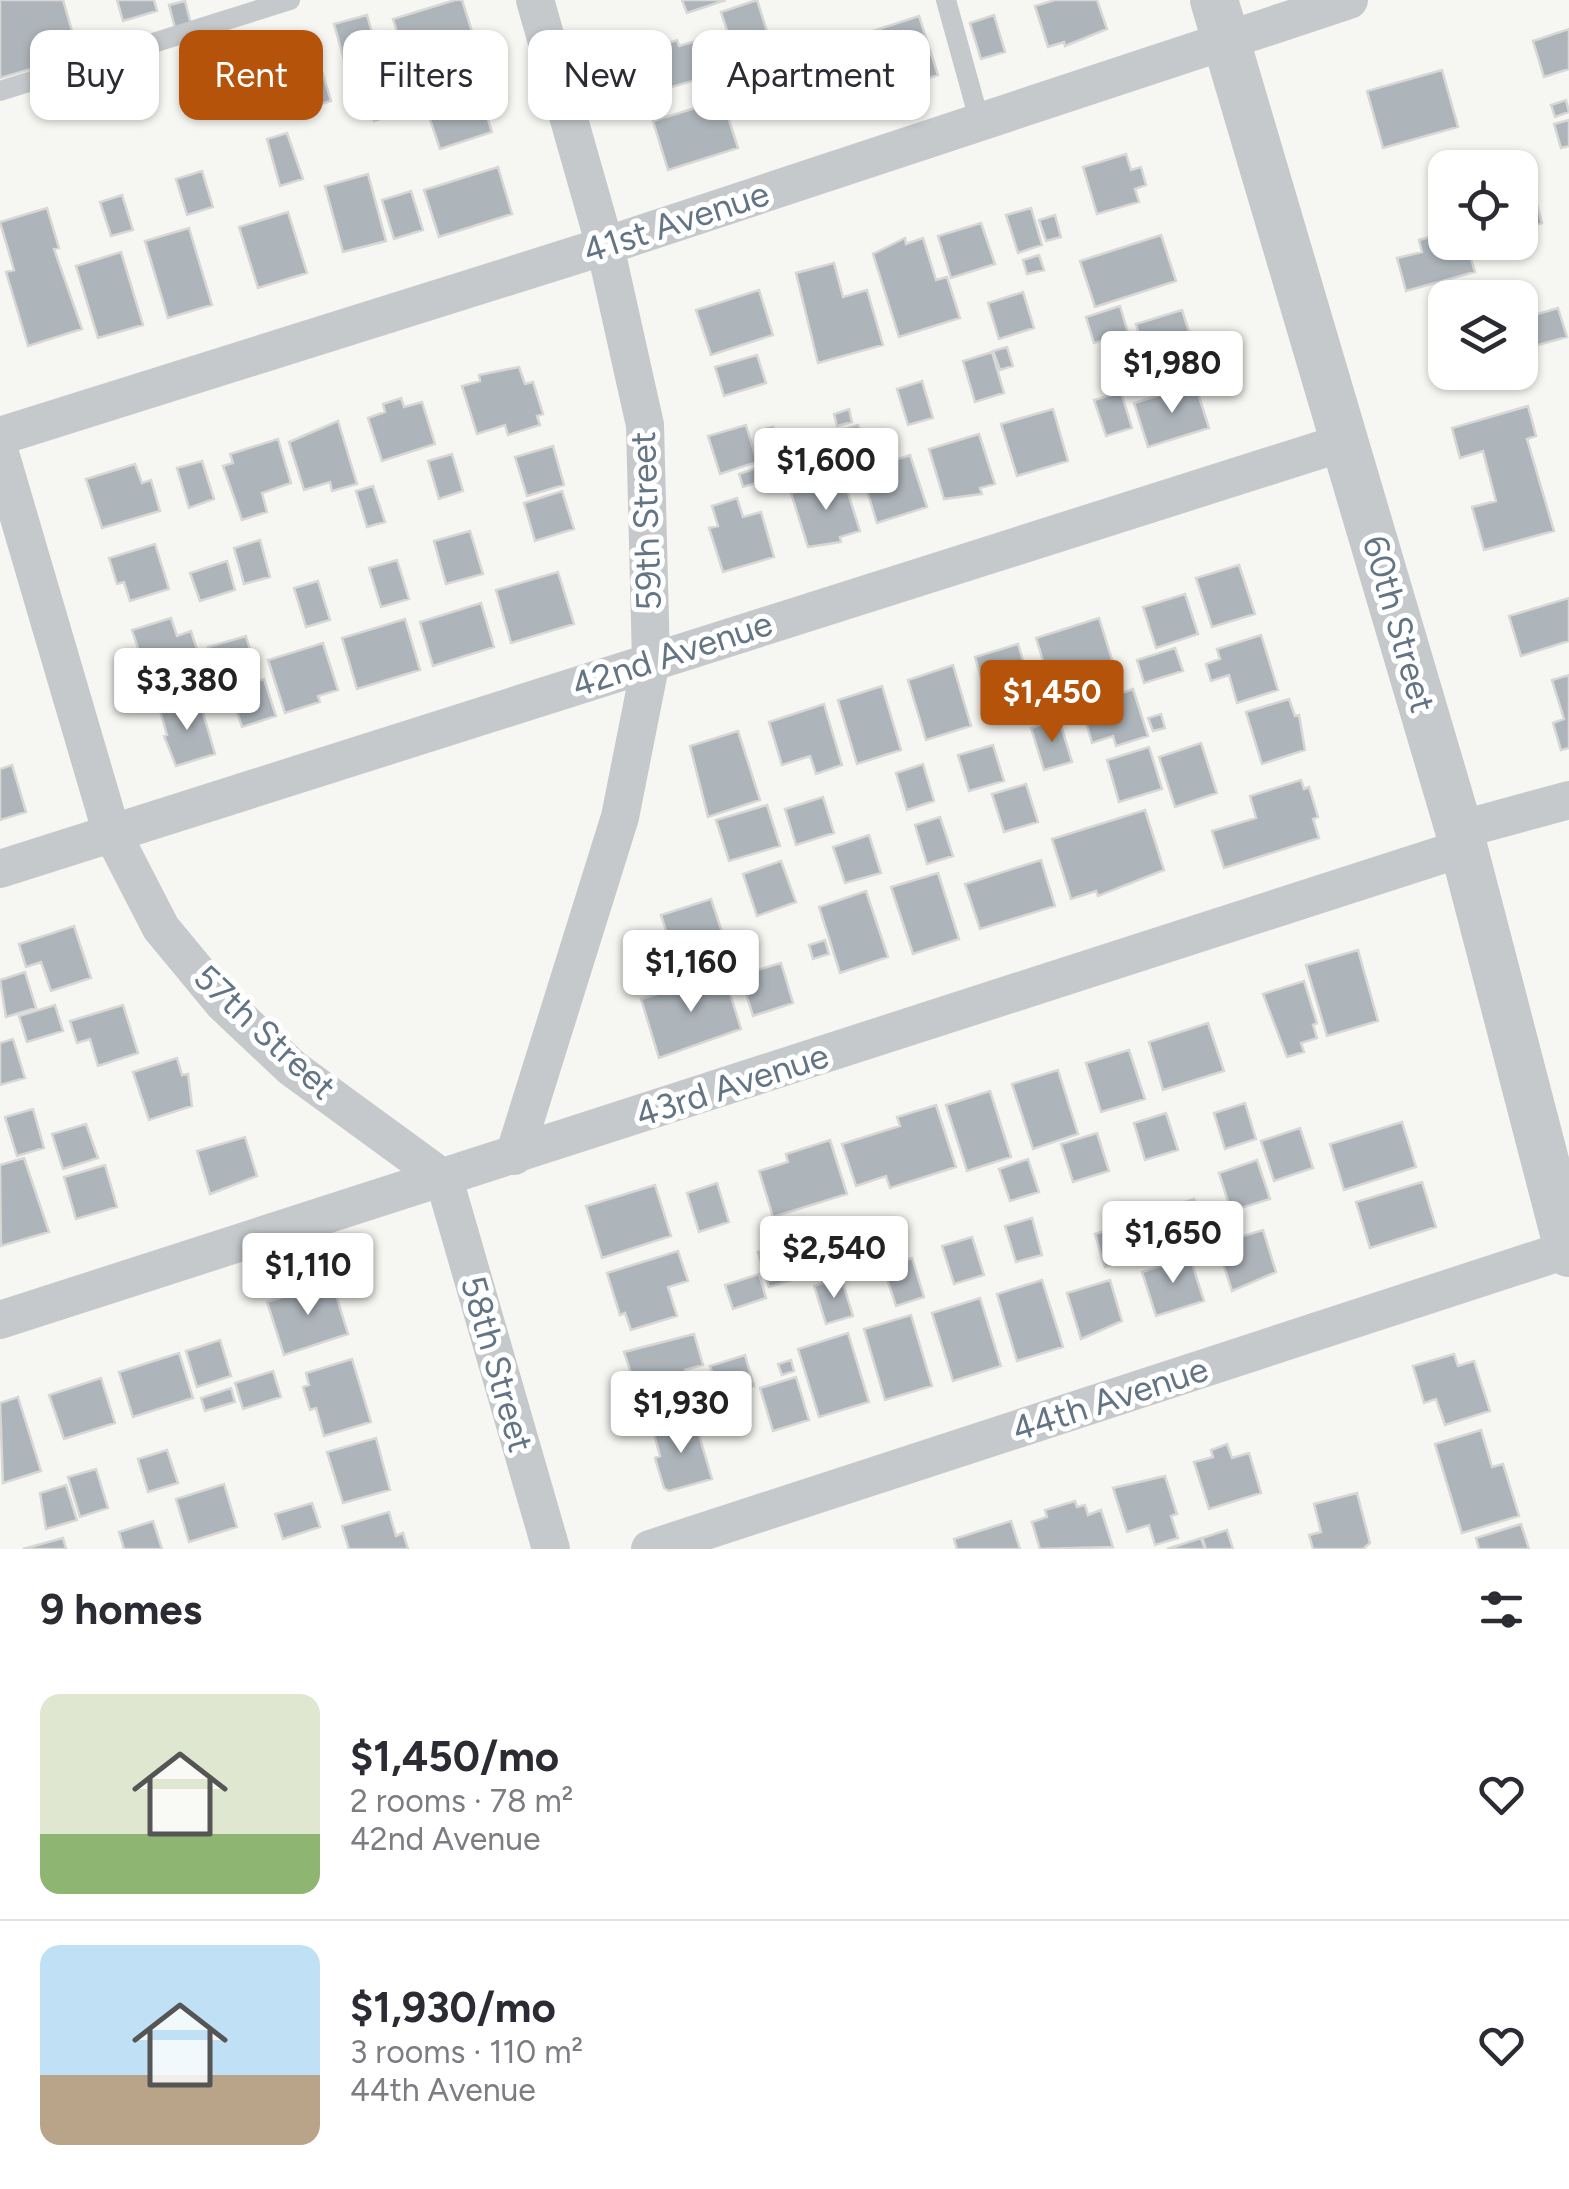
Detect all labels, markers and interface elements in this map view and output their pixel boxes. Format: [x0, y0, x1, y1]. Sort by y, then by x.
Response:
chip: Buy [30, 30, 159, 120]
chip: Rent [179, 30, 323, 120]
chip: Filters [343, 30, 508, 120]
chip: New [528, 30, 672, 120]
chip: Apartment [692, 30, 930, 120]
map controls [1428, 150, 1538, 390]
button: locate [1428, 150, 1538, 260]
street label: 41st Avenue [578, 172, 774, 272]
button: layers [1428, 280, 1538, 390]
pin: $1,980 [1091, 331, 1253, 416]
text: $1,980 [1123, 344, 1221, 382]
pin: $1,600 [745, 428, 907, 513]
street label: 59th Street [622, 431, 670, 611]
text: $1,600 [776, 441, 876, 479]
street label: 60th Street [1354, 531, 1444, 717]
street label: 42nd Avenue [566, 602, 778, 706]
pin: $3,380 [106, 648, 268, 733]
pin: $1,450 [971, 660, 1133, 745]
text: $3,380 [136, 661, 238, 699]
text: $1,450 [1002, 673, 1102, 711]
pin: $1,160 [610, 930, 772, 1015]
text: $1,160 [645, 943, 737, 981]
street label: 57th Street [185, 956, 345, 1108]
street label: 43rd Avenue [630, 1034, 834, 1136]
pin: $1,650 [1092, 1201, 1254, 1286]
text: $1,650 [1124, 1214, 1222, 1252]
pin: $2,540 [753, 1216, 915, 1301]
text: $2,540 [782, 1229, 886, 1267]
pin: $1,110 [227, 1233, 389, 1318]
text: $1,110 [264, 1246, 352, 1284]
street label: 58th Street [452, 1271, 542, 1457]
street label: 44th Avenue [1007, 1348, 1213, 1450]
pin: $1,930 [600, 1371, 762, 1456]
text: $1,930 [633, 1384, 729, 1422]
icon: filters [1474, 1582, 1529, 1637]
text: 9 homes [40, 1584, 202, 1635]
text: $1,450/mo [350, 1731, 559, 1782]
icon: home [120, 1734, 240, 1854]
icon: heart [1474, 1767, 1529, 1822]
text: 2 rooms · 78 m² [350, 1782, 573, 1820]
text: 42nd Avenue [350, 1820, 541, 1858]
text: $1,930/mo [350, 1982, 556, 2033]
icon: home [120, 1985, 240, 2105]
icon: heart [1474, 2018, 1529, 2073]
text: 3 rooms · 110 m² [350, 2033, 583, 2071]
text: 44th Avenue [350, 2071, 536, 2109]

